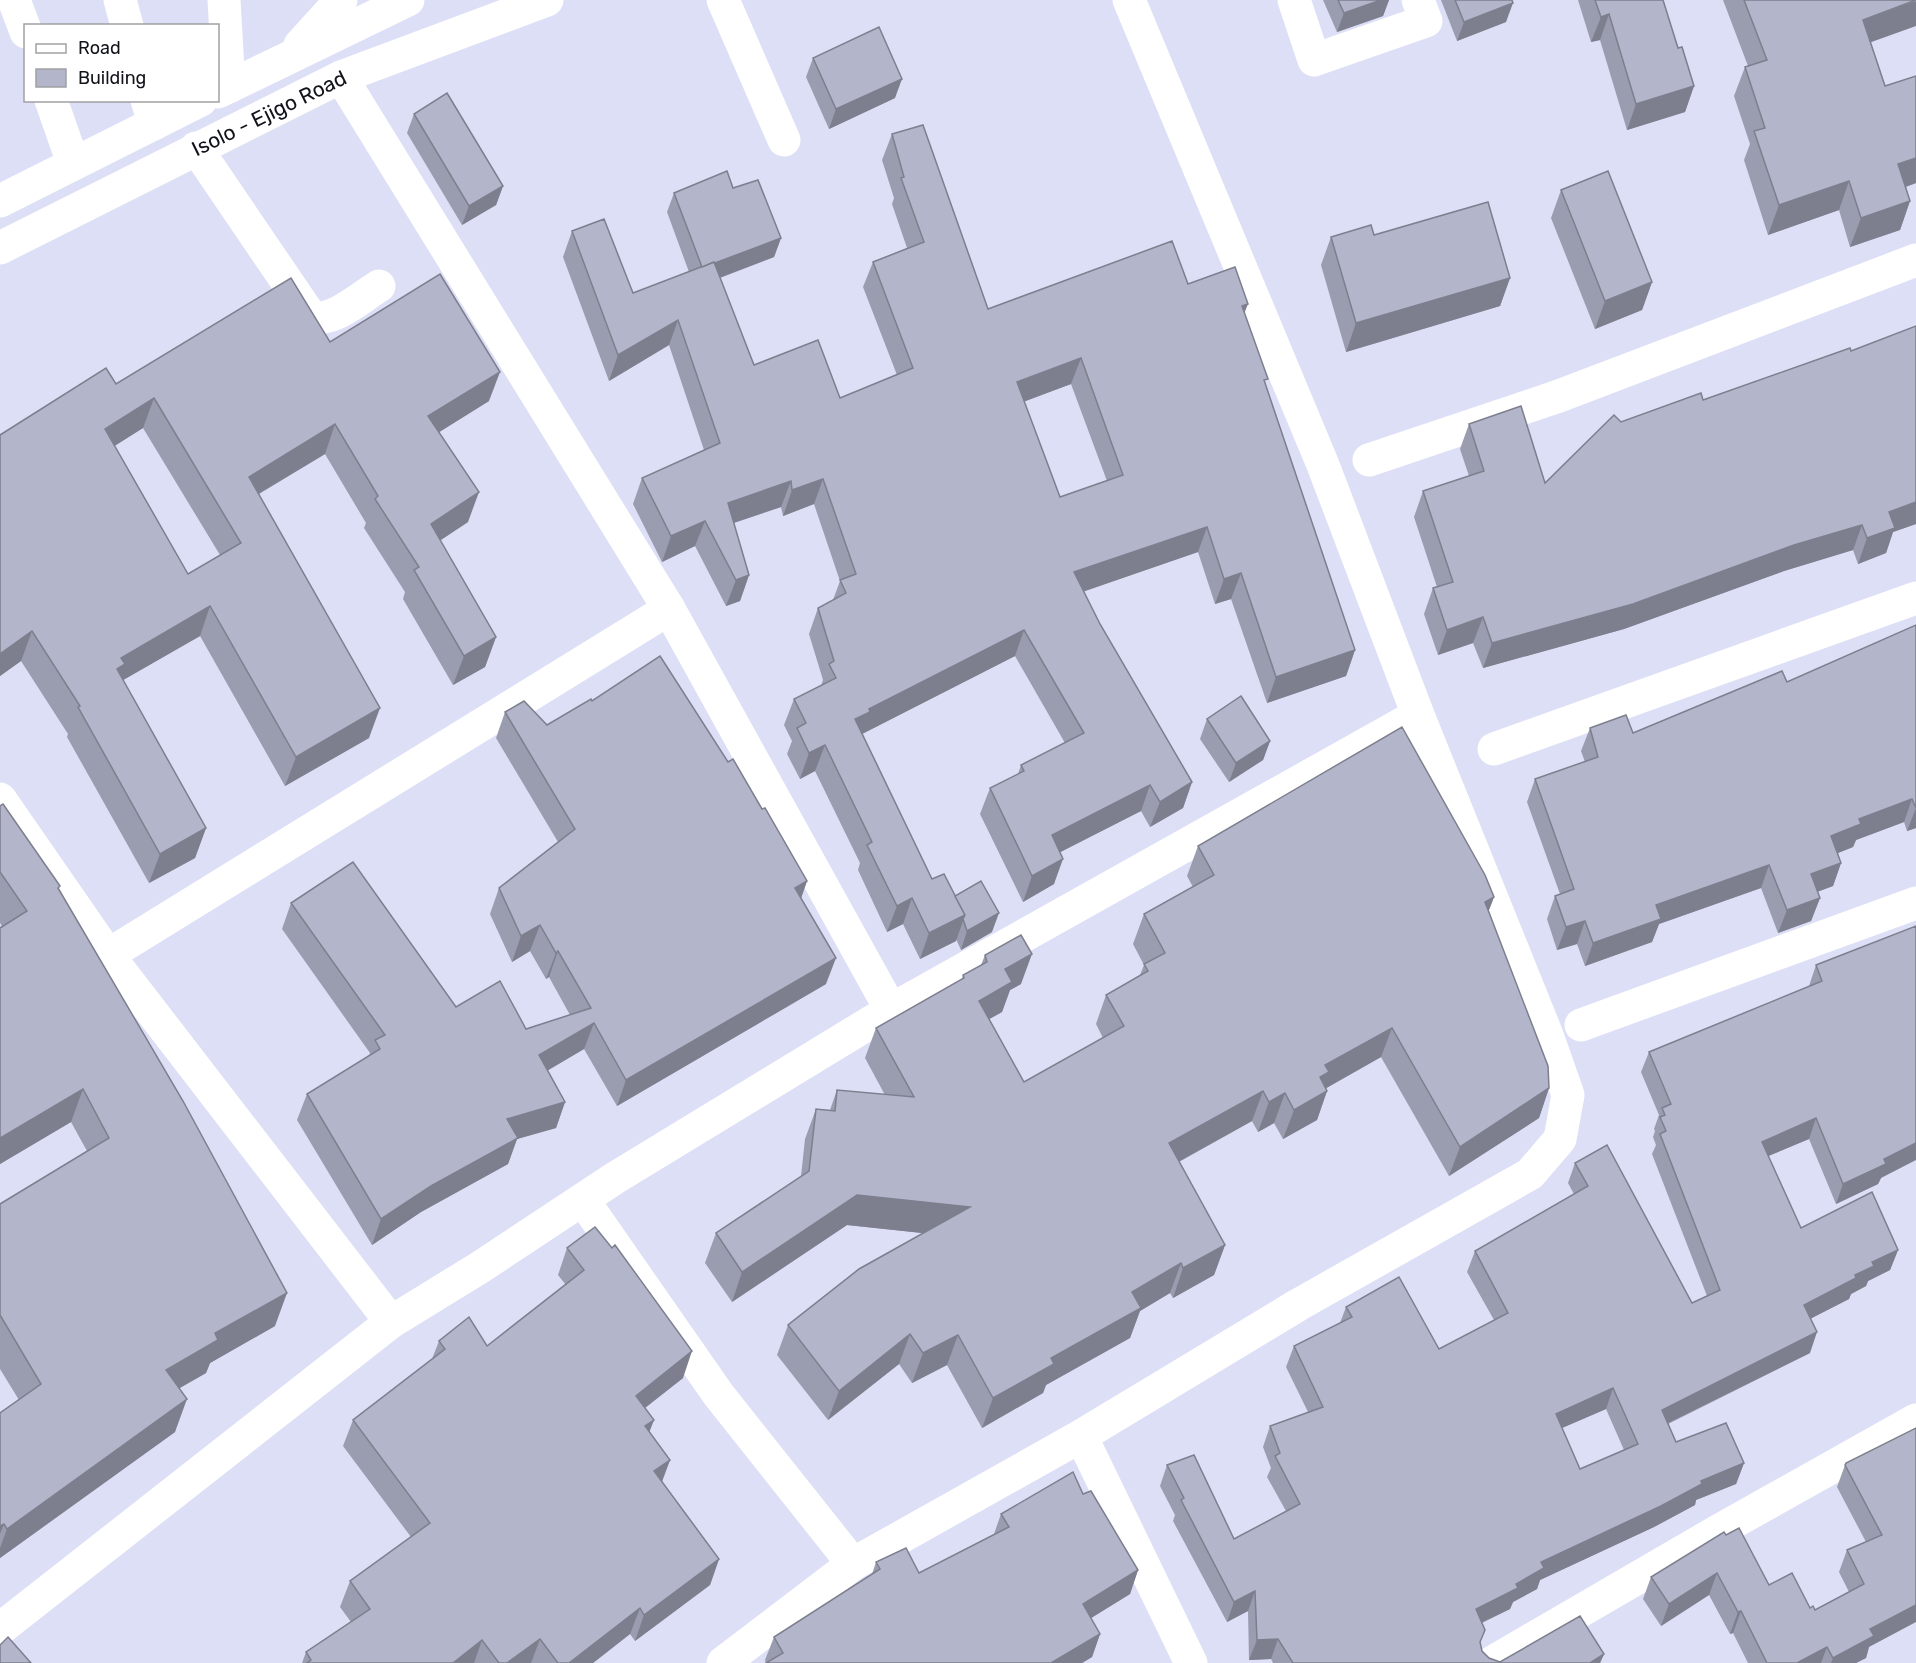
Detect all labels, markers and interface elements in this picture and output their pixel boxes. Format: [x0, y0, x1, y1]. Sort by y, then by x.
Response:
legend [24, 24, 219, 102]
text: Road [78, 37, 121, 59]
street label: Isolo - Ejigo Road [188, 65, 350, 161]
text: Building [78, 67, 146, 89]

